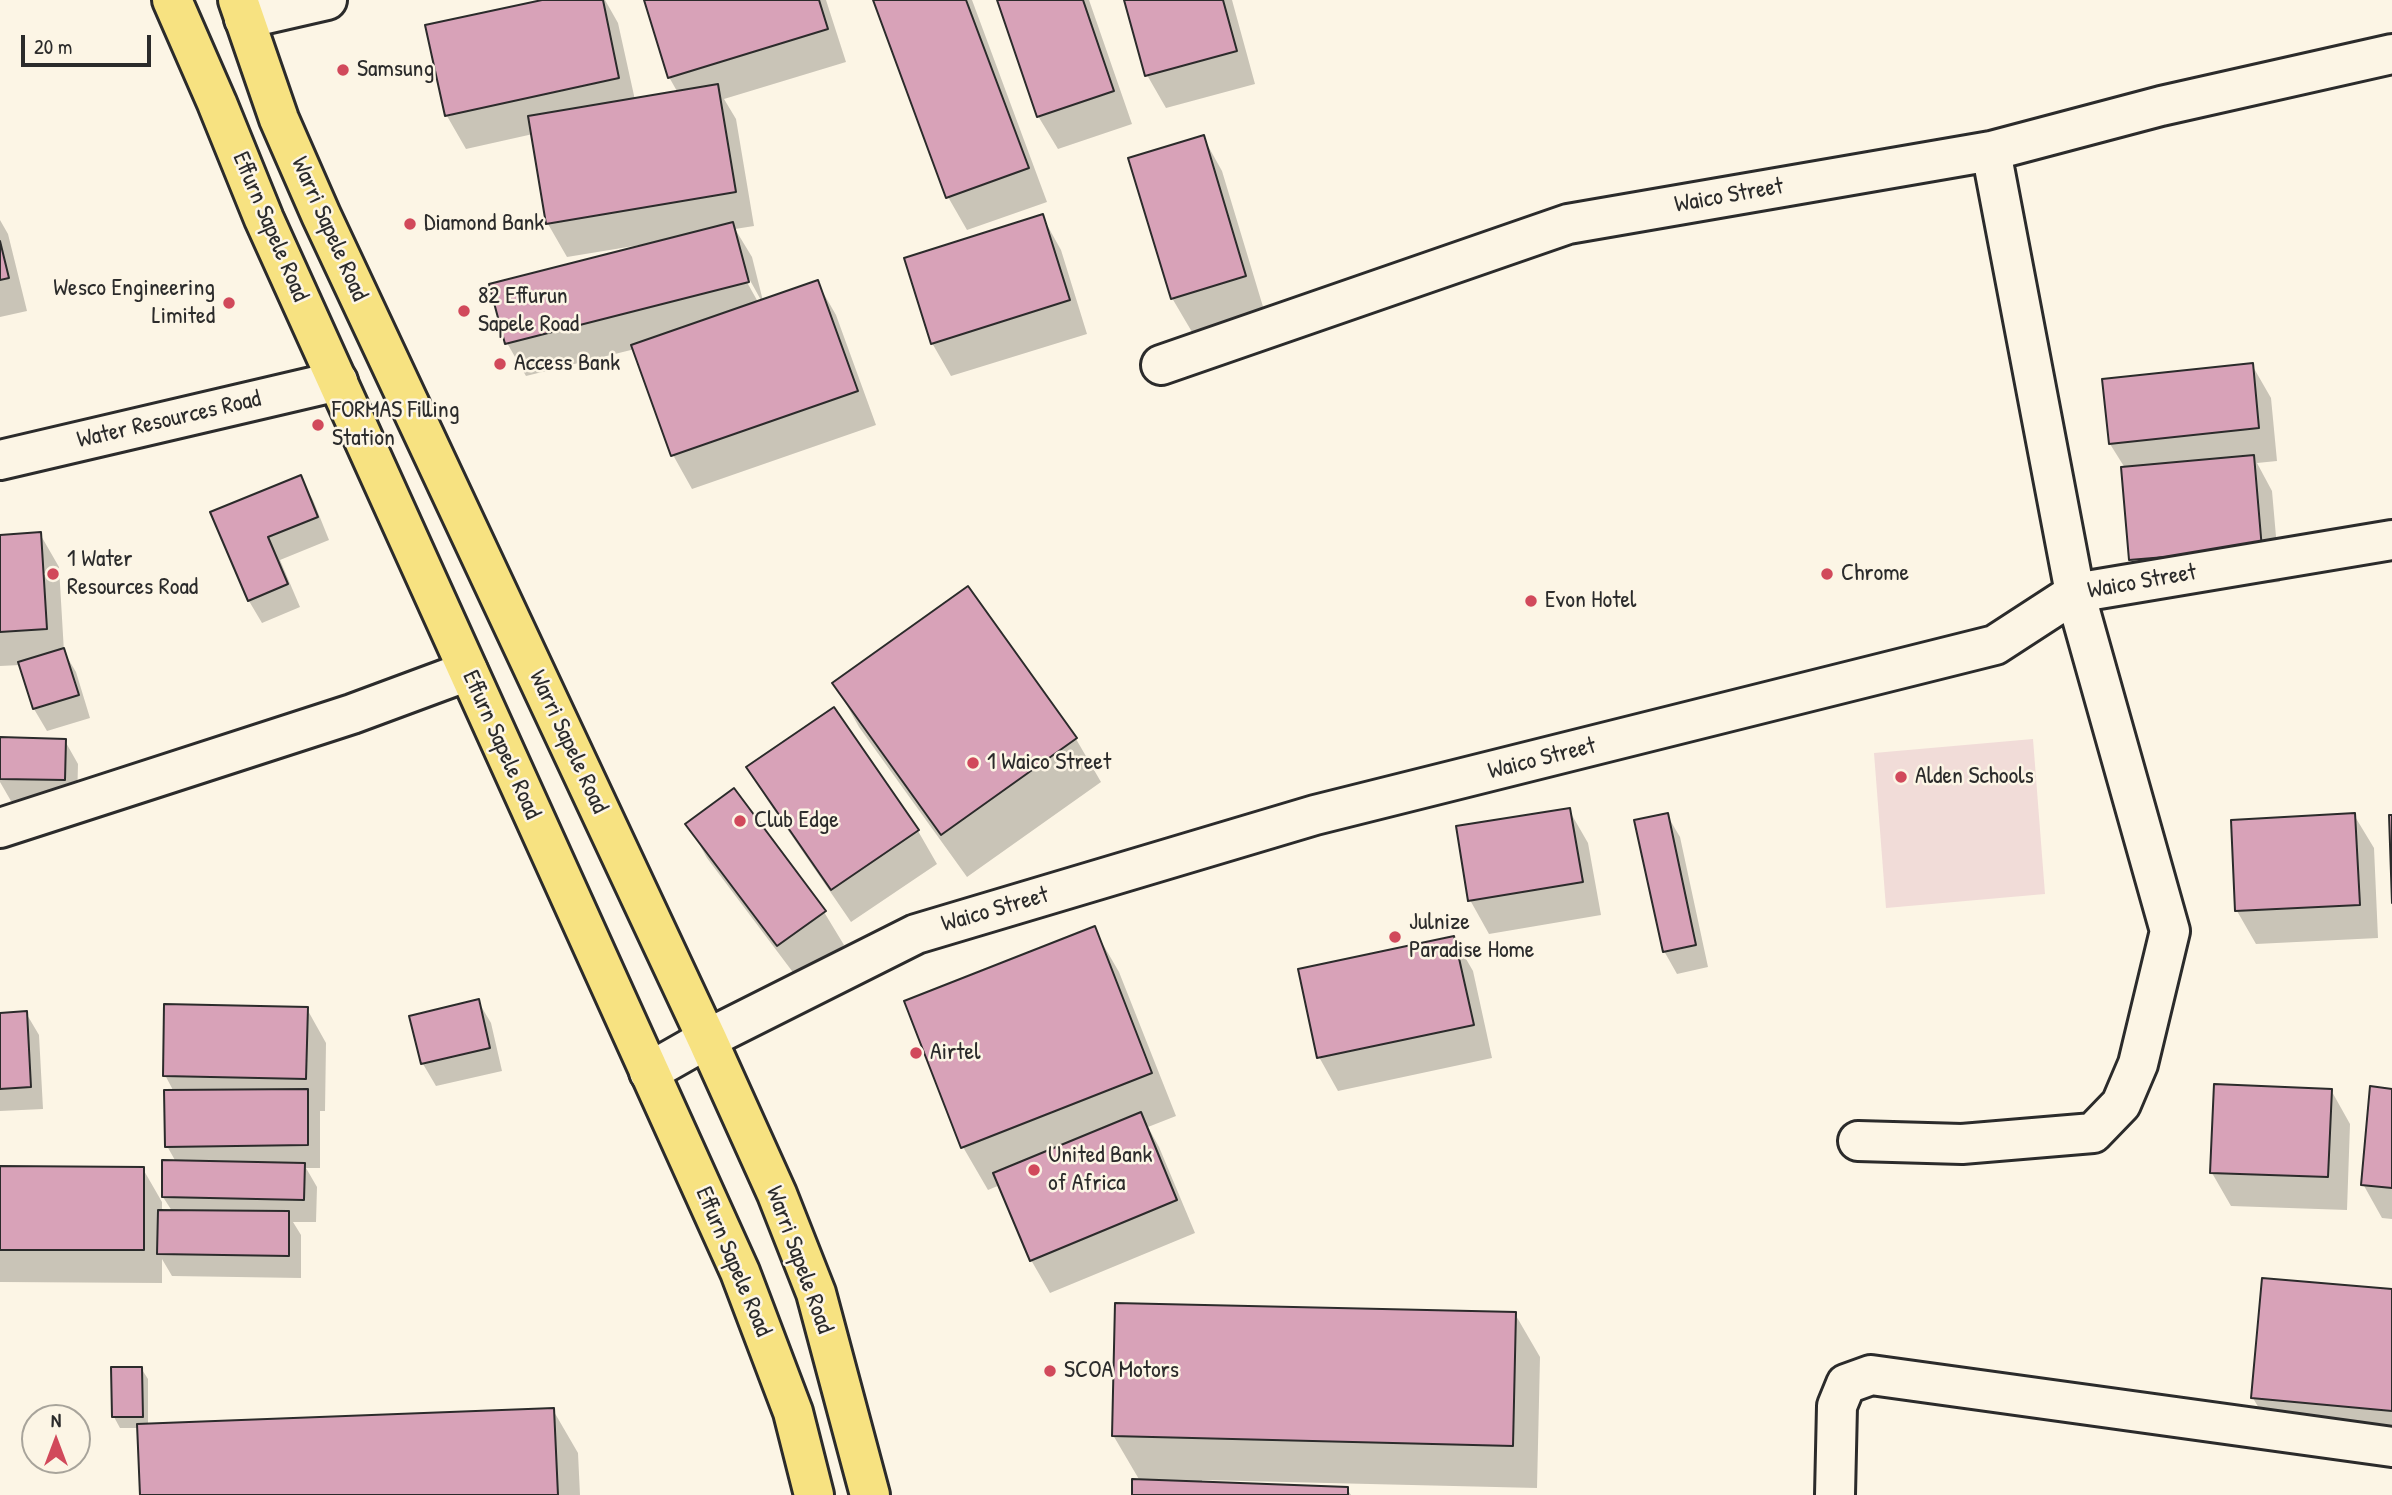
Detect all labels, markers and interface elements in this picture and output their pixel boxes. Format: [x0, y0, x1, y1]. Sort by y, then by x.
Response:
scale bar [24, 21, 154, 65]
text: 20 m [34, 32, 72, 61]
place label: Samsung [357, 56, 434, 84]
marker: Samsung [335, 62, 351, 78]
street label: Effurn Sapele Road [226, 148, 314, 306]
street label: Warri Sapele Road [284, 153, 374, 305]
street label: Waico Street [1672, 172, 1786, 220]
place label: Diamond Bank [424, 210, 544, 238]
marker: Diamond Bank [402, 216, 418, 232]
place label: Wesco Engineering Limited [53, 275, 215, 331]
place label: 82 Effurun Sapele Road [478, 283, 579, 339]
marker: Wesco Engineering Limited [221, 295, 237, 311]
marker: 82 Effurun Sapele Road [456, 303, 472, 319]
place label: Access Bank [514, 350, 620, 378]
marker: Access Bank [492, 356, 508, 372]
street label: Water Resources Road [74, 385, 264, 455]
place label: FORMAS Filling Station [332, 397, 459, 453]
marker: FORMAS Filling Station [310, 417, 326, 433]
place label: 1 Water Resources Road [67, 546, 198, 602]
street label: Waico Street [2085, 558, 2199, 606]
place label: Chrome [1841, 560, 1909, 588]
marker: 1 Water Resources Road [45, 566, 61, 582]
marker: Chrome [1819, 566, 1835, 582]
place label: Evon Hotel [1545, 587, 1636, 615]
marker: Evon Hotel [1523, 593, 1539, 609]
street label: Effurn Sapele Road [455, 666, 547, 824]
street label: Warri Sapele Road [522, 666, 614, 818]
street label: Waico Street [1485, 732, 1599, 786]
place label: 1 Waico Street [987, 749, 1111, 777]
marker: 1 Waico Street [965, 755, 981, 771]
place label: Alden Schools [1915, 763, 2034, 791]
marker: Alden Schools [1893, 769, 1909, 785]
place label: Club Edge [754, 807, 839, 835]
marker: Club Edge [732, 813, 748, 829]
street label: Waico Street [938, 881, 1052, 939]
place label: Julnize Paradise Home [1409, 909, 1534, 965]
marker: Julnize Paradise Home [1387, 929, 1403, 945]
place label: Airtel [930, 1039, 981, 1067]
marker: Airtel [908, 1045, 924, 1061]
place label: United Bank of Africa [1048, 1142, 1152, 1198]
marker: United Bank of Africa [1026, 1162, 1042, 1178]
street label: Warri Sapele Road [759, 1182, 839, 1338]
street label: Effurn Sapele Road [689, 1183, 777, 1341]
place label: SCOA Motors [1064, 1357, 1179, 1385]
marker: SCOA Motors [1042, 1363, 1058, 1379]
north arrow [21, 1404, 91, 1474]
text: N [51, 1407, 61, 1433]

